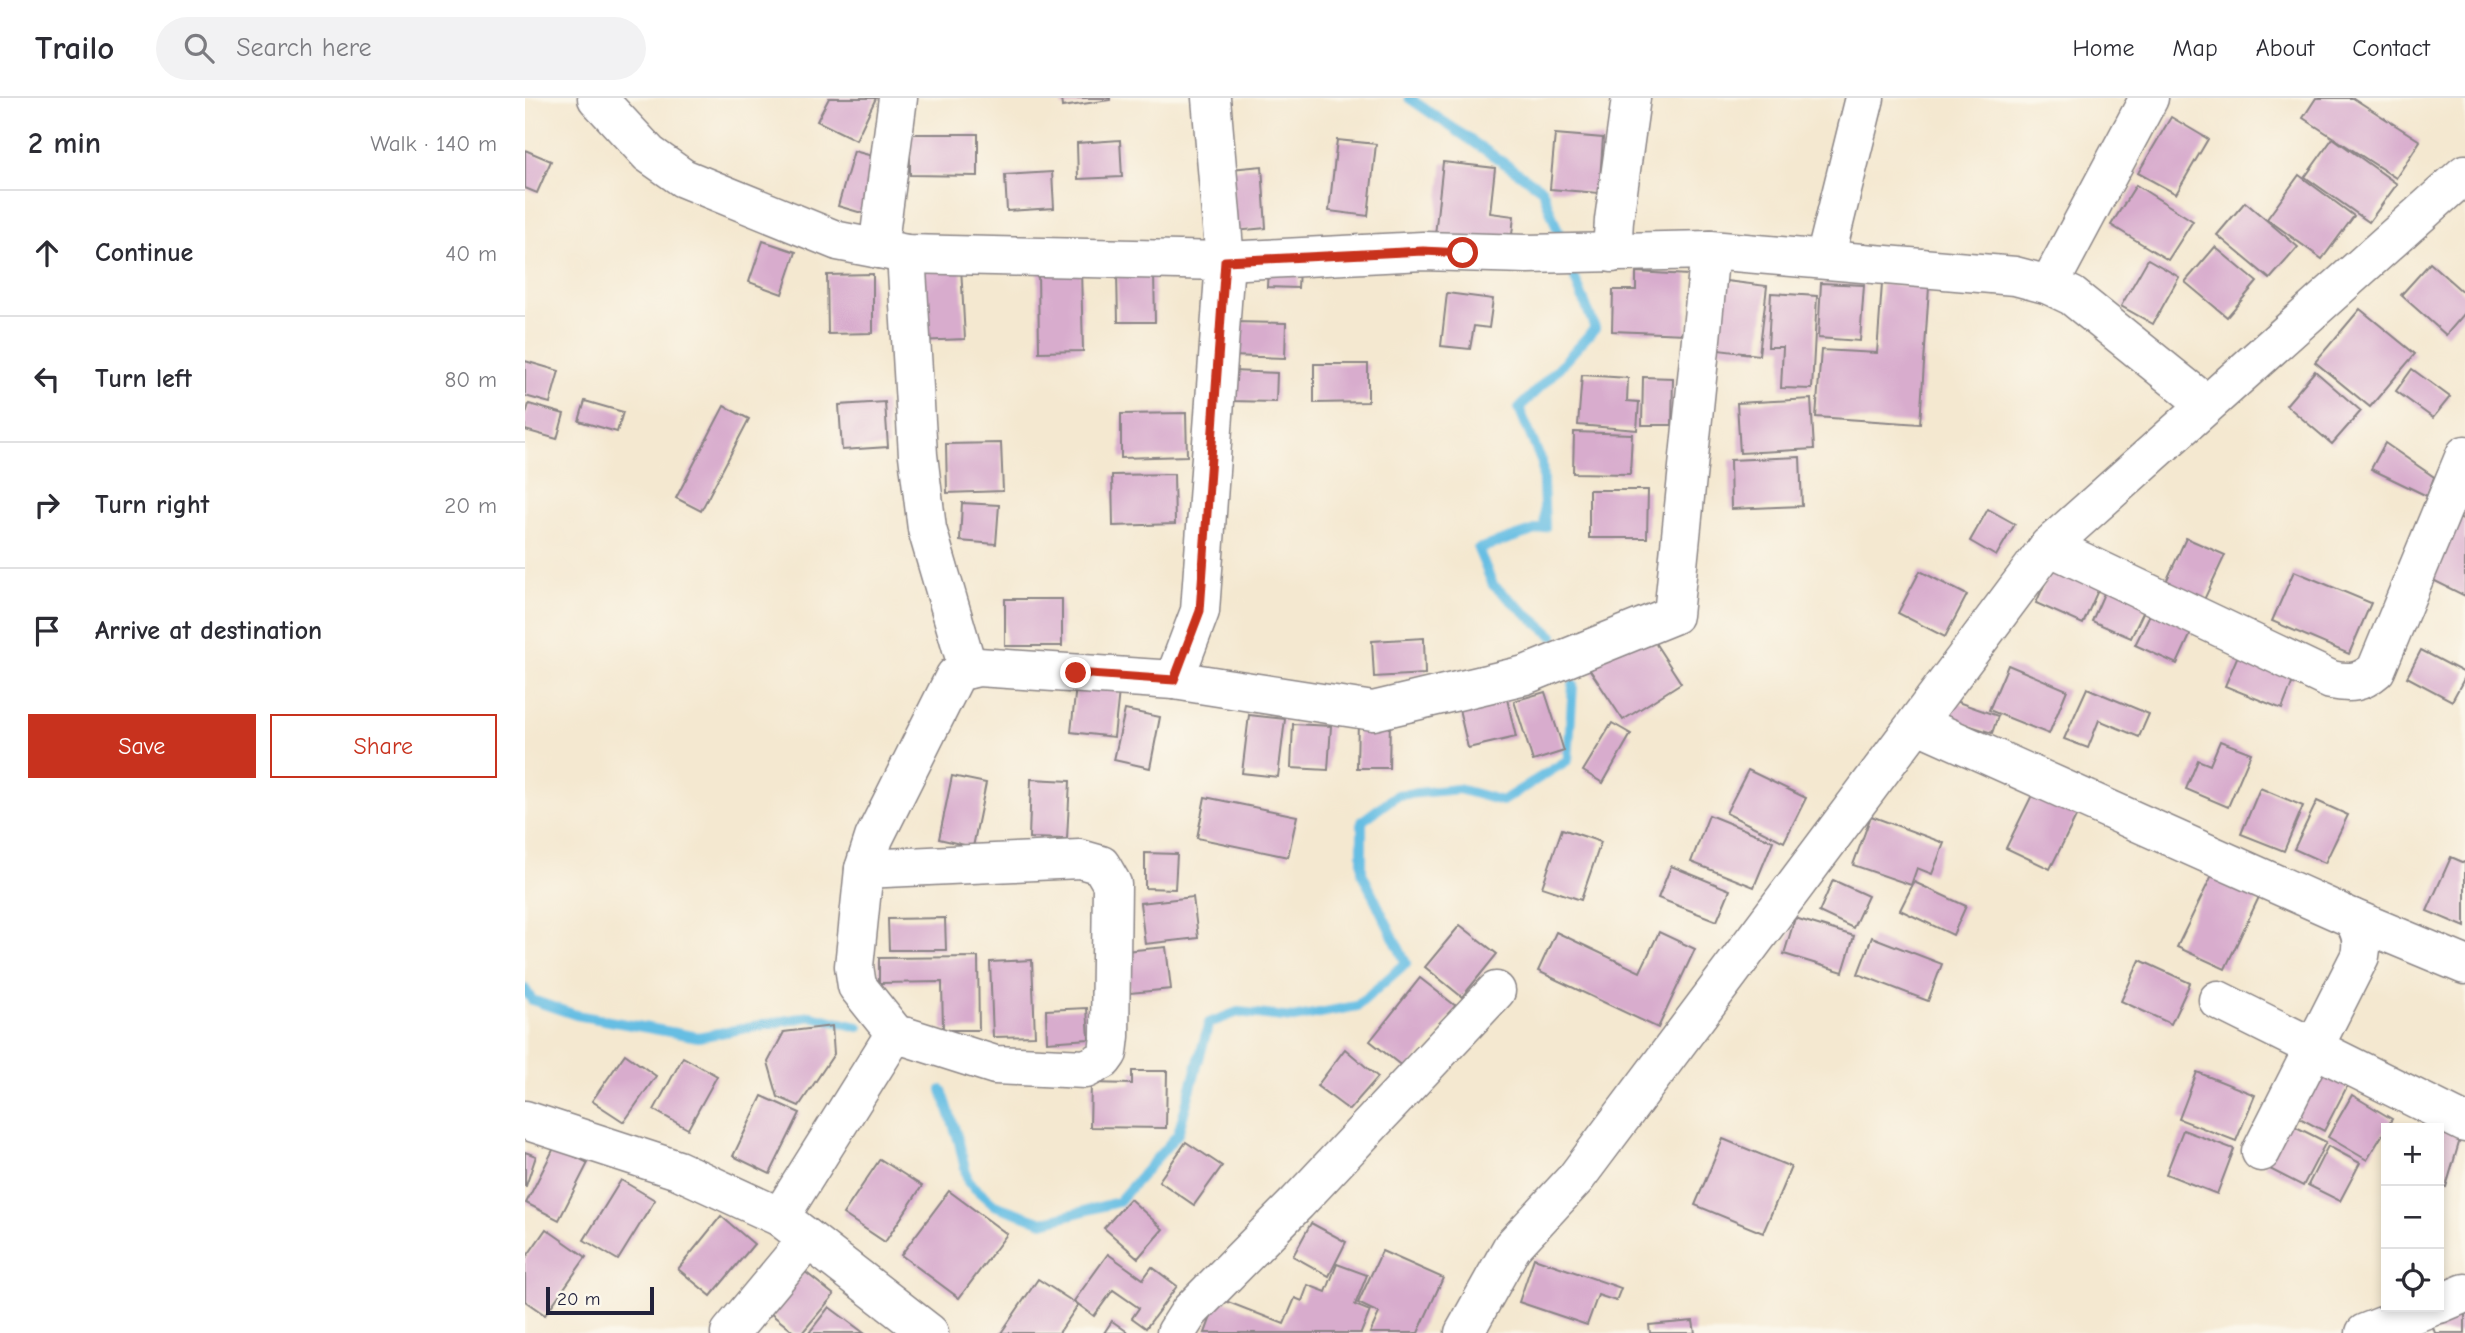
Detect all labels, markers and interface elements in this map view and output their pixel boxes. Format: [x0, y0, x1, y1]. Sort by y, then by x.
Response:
search box [156, 17, 646, 80]
text: Trailo [35, 29, 114, 67]
icon: search [180, 29, 218, 67]
text: Search here [236, 33, 372, 63]
text: Home [2073, 34, 2134, 62]
text: Map [2172, 34, 2218, 62]
text: About [2256, 34, 2314, 62]
text: Contact [2352, 34, 2430, 62]
text: 2 min [28, 126, 101, 161]
text: Walk · 140 m [370, 130, 497, 157]
icon: ahead [28, 234, 66, 272]
route start [1447, 237, 1478, 268]
text: Continue [95, 238, 193, 268]
text: 40 m [445, 240, 497, 267]
icon: left [28, 360, 66, 398]
text: Turn left [95, 364, 192, 394]
text: 80 m [444, 366, 497, 393]
icon: right [28, 486, 66, 524]
text: Turn right [95, 490, 209, 520]
text: 20 m [444, 492, 497, 519]
icon: arrive [28, 612, 66, 650]
text: Arrive at destination [95, 616, 322, 646]
route end [1060, 657, 1091, 688]
button: Save [28, 714, 256, 778]
button: Share [270, 714, 497, 778]
map controls [2381, 1123, 2444, 1312]
button: + [2381, 1123, 2444, 1186]
button: − [2381, 1186, 2444, 1249]
button: locate [2381, 1249, 2444, 1312]
scale bar [546, 1284, 655, 1316]
text: 20 m [557, 1288, 601, 1310]

